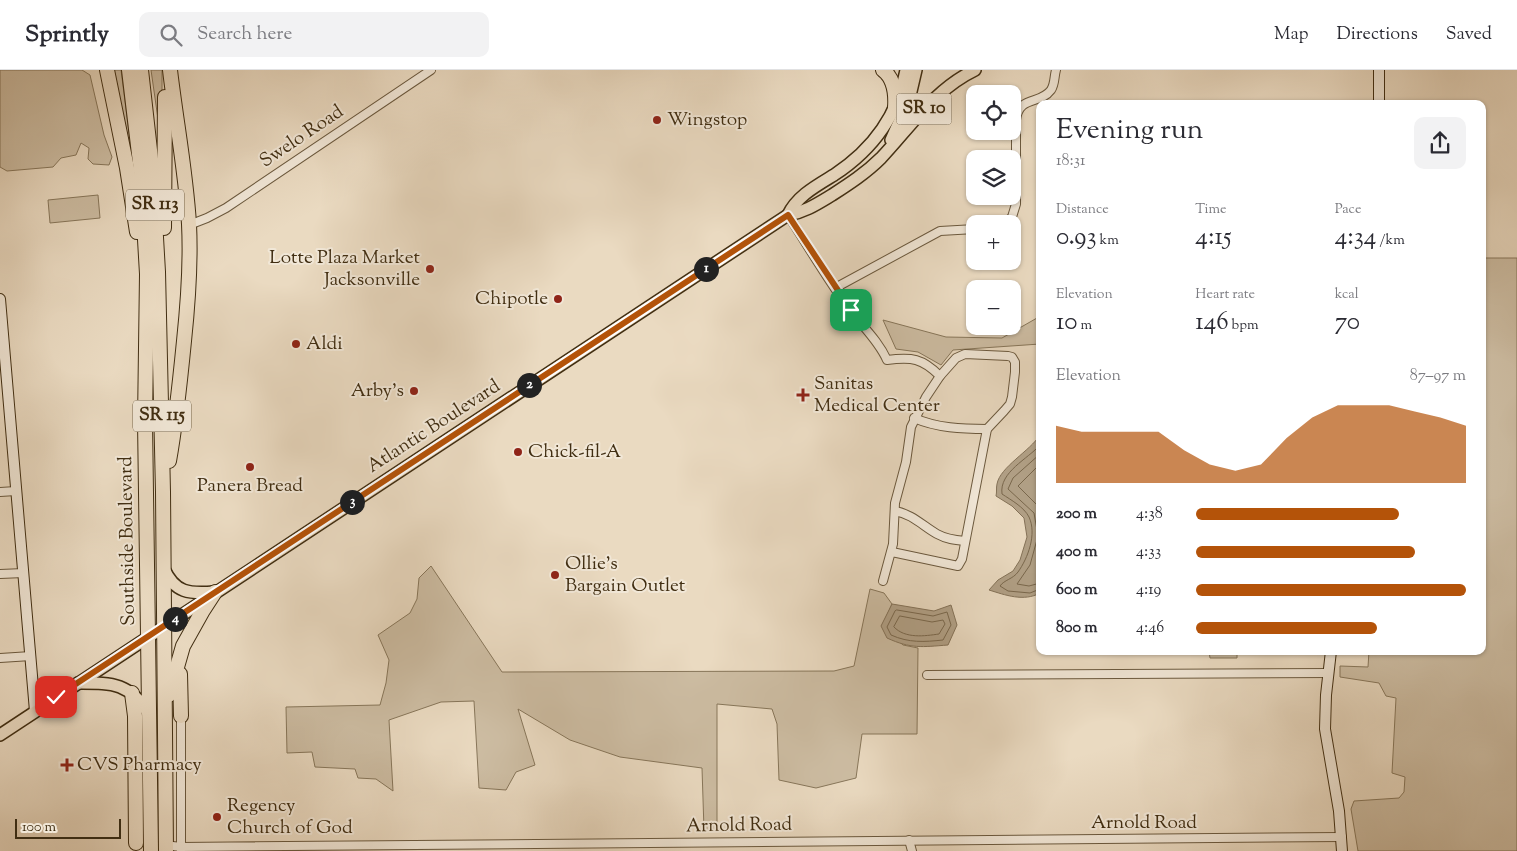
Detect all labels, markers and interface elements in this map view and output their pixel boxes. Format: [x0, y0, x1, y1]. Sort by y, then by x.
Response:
search box [139, 12, 489, 57]
text: Sprintly [25, 18, 109, 52]
icon: search [157, 21, 185, 49]
text: Search here [197, 21, 292, 48]
text: Map [1274, 22, 1309, 48]
text: Directions [1337, 22, 1418, 48]
text: Saved [1446, 22, 1492, 48]
map controls [966, 85, 1021, 335]
button: locate [966, 85, 1021, 140]
road number: SR 10 [896, 93, 952, 124]
street label: Swelo Road [255, 99, 350, 175]
place label: Wingstop [667, 107, 747, 134]
text: Evening run [1056, 111, 1203, 151]
marker: Wingstop [651, 114, 663, 126]
button: share [1414, 117, 1466, 169]
button: layers [966, 150, 1021, 205]
text: 18:31 [1056, 150, 1086, 173]
road number: SR 113 [126, 190, 184, 220]
text: Distance [1056, 200, 1109, 220]
text: Time [1195, 200, 1226, 220]
text: Pace [1335, 200, 1361, 220]
button: + [966, 215, 1021, 270]
text: 0.93 [1056, 220, 1097, 256]
text: 4:15 [1195, 220, 1231, 256]
text: 4:34 [1335, 220, 1376, 256]
text: km [1097, 231, 1119, 251]
text: /km [1376, 231, 1405, 251]
place label: Lotte Plaza Market Jacksonville [269, 245, 420, 294]
pin: 1 [694, 256, 718, 282]
text: 1 [704, 259, 709, 279]
marker: Lotte Plaza Market Jacksonville [424, 263, 436, 275]
button: − [966, 280, 1021, 335]
text: Elevation [1056, 285, 1113, 305]
text: Heart rate [1195, 285, 1255, 305]
text: kcal [1335, 285, 1359, 305]
place label: Chipotle [475, 286, 548, 313]
pin [830, 289, 872, 331]
marker: Chipotle [552, 293, 564, 305]
icon: arrive [837, 296, 865, 324]
text: 10 [1056, 305, 1077, 341]
text: 146 [1195, 305, 1229, 341]
text: 70 [1335, 305, 1360, 341]
text: m [1077, 316, 1092, 336]
text: bpm [1229, 316, 1259, 336]
place label: Aldi [306, 331, 343, 358]
marker: Aldi [290, 338, 302, 350]
text: Elevation [1056, 365, 1121, 388]
text: 87–97 m [1410, 365, 1466, 388]
place label: Sanitas Medical Center [814, 371, 940, 420]
pin: 2 [516, 372, 542, 398]
street label: Atlantic Boulevard [362, 373, 506, 480]
text: 2 [526, 375, 533, 395]
place label: Arby's [351, 378, 404, 405]
marker: Arby's [408, 385, 420, 397]
marker: Sanitas Medical Center [796, 388, 810, 402]
road number: SR 115 [133, 401, 191, 432]
place label: Chick-fil-A [528, 439, 622, 466]
marker: Chick-fil-A [512, 446, 524, 458]
street label: Southside Boulevard [113, 456, 143, 626]
marker: Panera Bread [244, 461, 256, 473]
place label: Panera Bread [197, 473, 303, 500]
pin: 3 [340, 490, 364, 514]
text: 3 [350, 492, 355, 512]
text: 200 m [1056, 503, 1097, 526]
text: 4:38 [1136, 503, 1163, 526]
text: 400 m [1056, 541, 1098, 564]
text: 4:33 [1136, 541, 1161, 564]
place label: Ollie's Bargain Outlet [565, 551, 686, 600]
marker: Ollie's Bargain Outlet [549, 569, 561, 581]
text: 600 m [1056, 579, 1098, 602]
text: 4:19 [1136, 579, 1161, 602]
pin: 4 [162, 606, 188, 632]
text: 4 [172, 609, 179, 629]
text: 800 m [1056, 617, 1098, 640]
text: 4:46 [1136, 617, 1164, 640]
pin [35, 676, 77, 718]
icon: check [42, 683, 70, 711]
place label: CVS Pharmacy [77, 752, 202, 779]
marker: CVS Pharmacy [61, 759, 73, 771]
place label: Regency Church of God [227, 793, 353, 842]
street label: Arnold Road [1091, 810, 1197, 837]
marker: Regency Church of God [211, 811, 223, 823]
street label: Arnold Road [686, 812, 793, 840]
scale bar [15, 816, 121, 839]
text: 100 m [22, 818, 56, 838]

